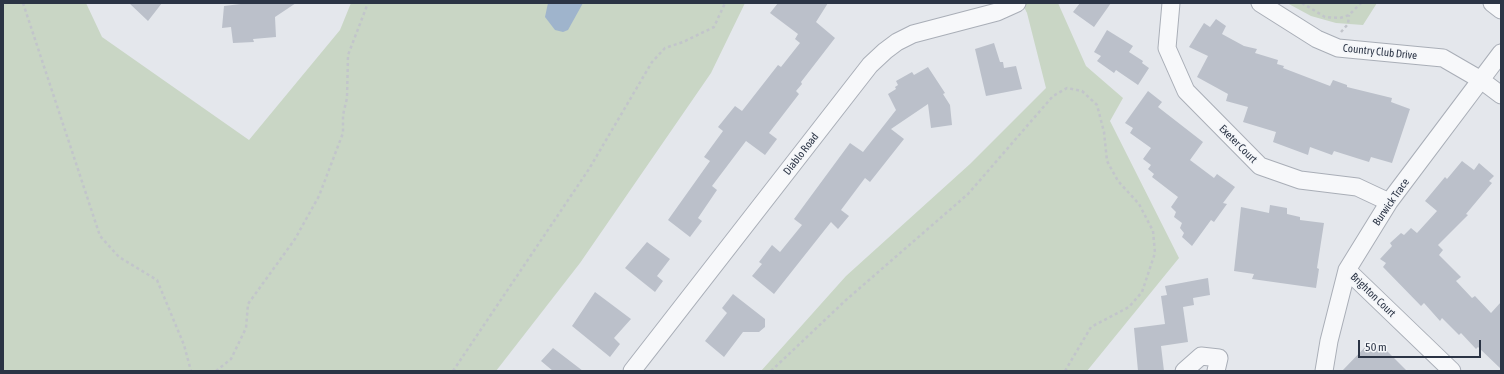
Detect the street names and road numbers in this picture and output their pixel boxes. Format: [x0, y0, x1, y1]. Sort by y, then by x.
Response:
street label: Country Club Drive [1342, 42, 1418, 62]
street label: Exeter Court [1216, 122, 1260, 166]
street label: Diablo Road [781, 130, 821, 178]
street label: Burwick Trace [1370, 176, 1412, 228]
street label: Brighton Court [1348, 270, 1398, 320]

